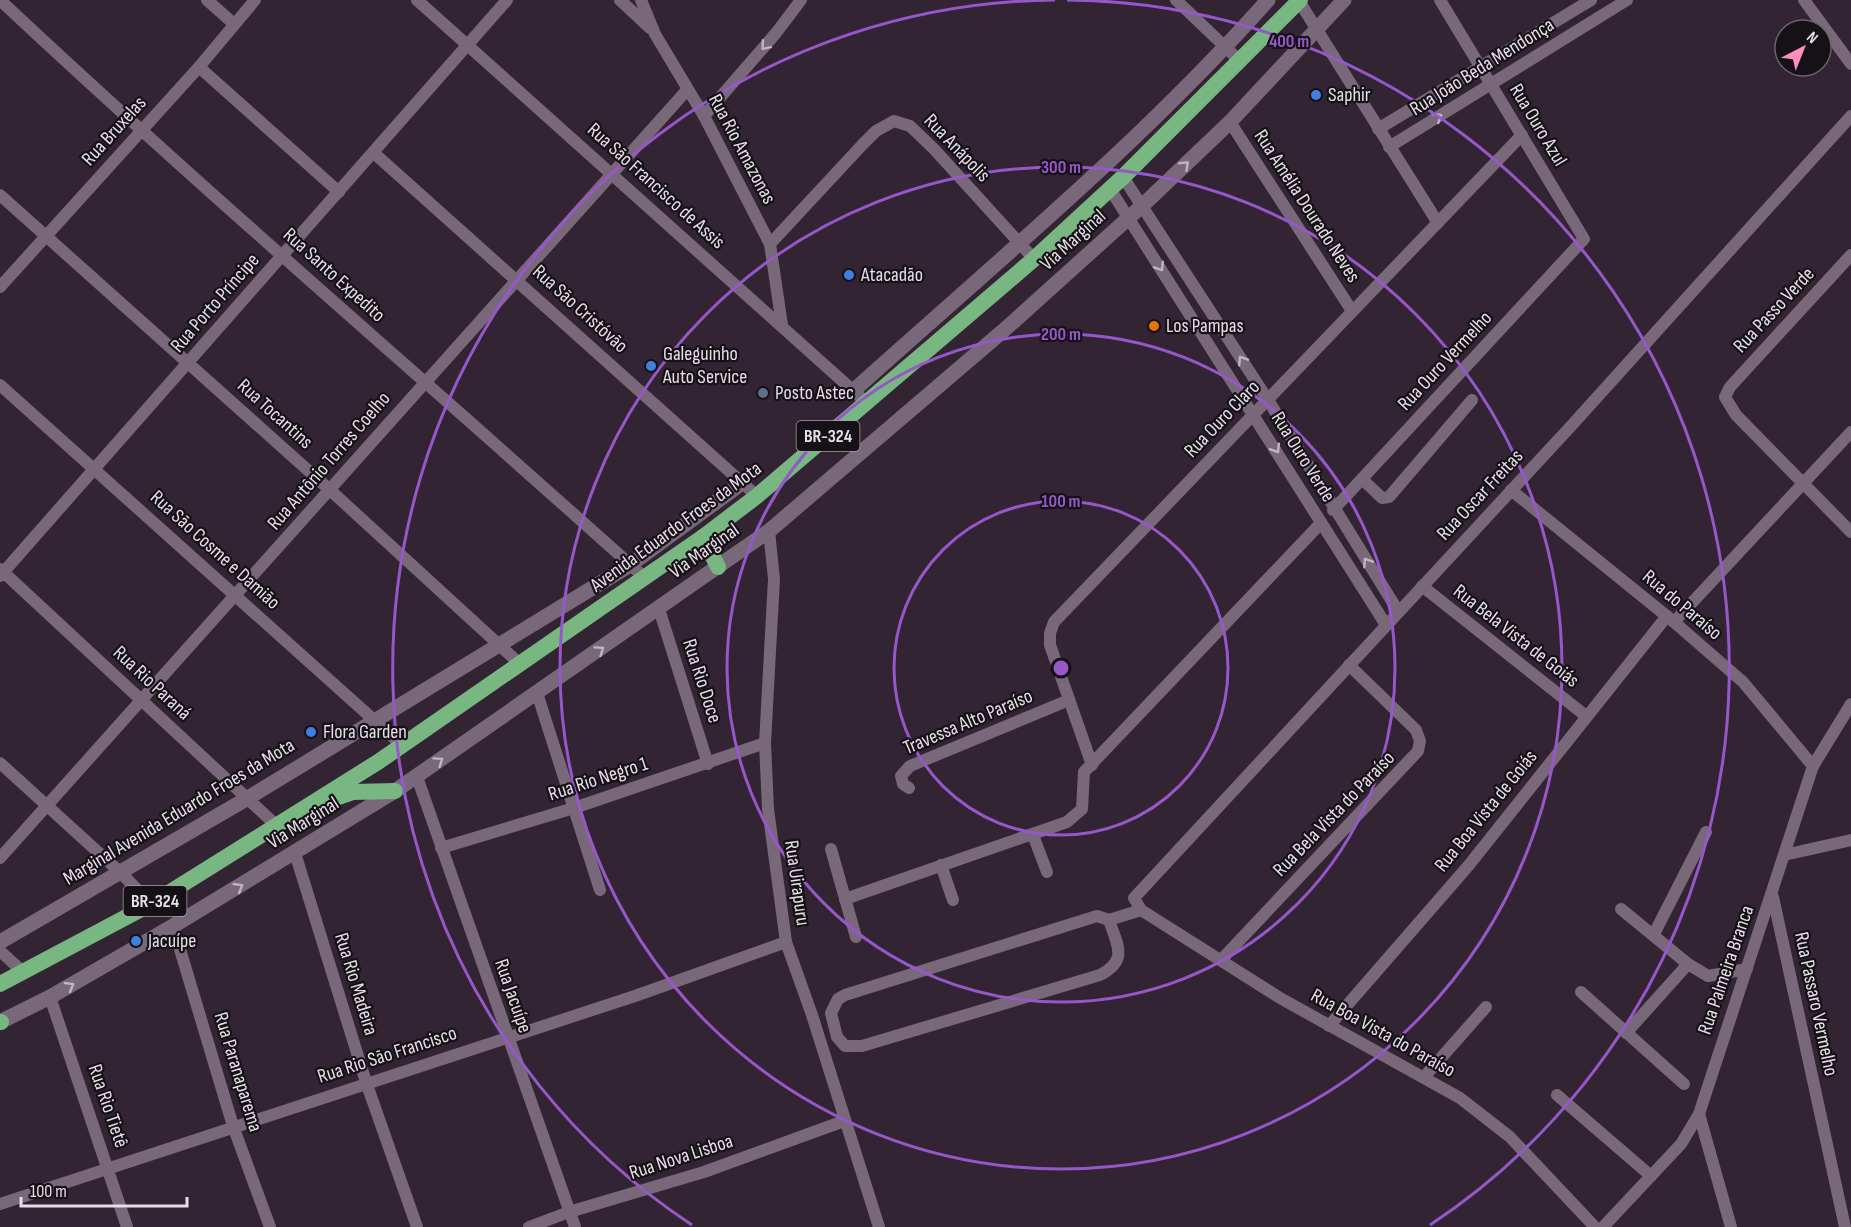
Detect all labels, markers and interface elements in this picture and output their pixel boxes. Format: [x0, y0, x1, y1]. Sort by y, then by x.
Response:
street label: Rua João Beda Mendonça [1406, 13, 1558, 121]
north arrow [1773, 18, 1833, 78]
text: N [1803, 28, 1822, 48]
text: 400 m [1269, 31, 1309, 52]
one-way arrow [761, 39, 772, 50]
street label: Rua Ouro Azul [1504, 80, 1572, 170]
place label: Saphir [1328, 83, 1371, 107]
marker: Saphir [1309, 88, 1323, 102]
street label: Rua Rio Amazonas [703, 90, 781, 208]
street label: Rua Bruxelas [77, 91, 151, 171]
street label: Rua Anápolis [919, 109, 995, 187]
one-way arrow [1432, 112, 1442, 124]
street label: Rua São Francisco de Assis [582, 118, 730, 254]
street label: Rua Amélia Dourado Neves [1249, 125, 1365, 287]
text: 300 m [1041, 157, 1081, 178]
one-way arrow [1178, 161, 1189, 172]
street label: Via Marginal [1035, 204, 1111, 276]
street label: Rua Santo Expedito [278, 223, 390, 327]
street label: Rua Porto Príncipe [166, 249, 264, 357]
street label: Rua São Cristóvão [527, 260, 633, 358]
one-way arrow [1152, 261, 1164, 271]
street label: Rua Passo Verde [1728, 262, 1820, 358]
place label: Atacadão [860, 263, 923, 287]
marker: Atacadão [842, 268, 856, 282]
street label: Rua Ouro Vermelho [1393, 306, 1497, 416]
place label: Los Pampas [1166, 314, 1244, 338]
marker: Los Pampas [1147, 319, 1161, 333]
text: 200 m [1041, 324, 1081, 345]
place label: Galeguinho Auto Service [662, 342, 747, 389]
one-way arrow [1239, 356, 1250, 367]
marker: Galeguinho Auto Service [644, 359, 658, 373]
street label: Rua Tocantins [232, 374, 318, 454]
street label: Rua Ouro Claro [1179, 375, 1265, 463]
place label: Posto Astec [775, 381, 854, 405]
marker: Posto Astec [756, 386, 770, 400]
street label: Rua Antônio Torres Coelho [262, 387, 396, 535]
street label: Rua Ouro Verde [1266, 407, 1340, 507]
road number: BR-324 [796, 421, 860, 451]
one-way arrow [1268, 443, 1279, 454]
street label: Rua Oscar Freitas [1432, 445, 1528, 545]
street label: Avenida Eduardo Froes da Mota [585, 457, 766, 598]
street label: Rua São Cosme e Damião [145, 485, 285, 615]
text: 100 m [1042, 491, 1081, 512]
street label: Via Marginal [664, 518, 744, 584]
one-way arrow [1362, 558, 1374, 568]
street label: Rua do Paraíso [1637, 565, 1727, 645]
street label: Rua Bela Vista de Goiás [1448, 579, 1584, 693]
street label: Rua Rio Doce [677, 636, 727, 726]
street label: Rua Rio Paraná [108, 641, 196, 725]
one-way arrow [593, 646, 604, 657]
centre of rings [1051, 658, 1071, 678]
street label: Travessa Alto Paraíso [900, 684, 1036, 760]
place label: Flora Garden [323, 720, 407, 744]
marker: Flora Garden [304, 725, 318, 739]
street label: Marginal Avenida Eduardo Froes da Mota [59, 733, 299, 891]
street label: Rua Boa Vista de Goiás [1430, 745, 1542, 877]
street label: Rua Bela Vista do Paraíso [1268, 746, 1400, 882]
street label: Rua Rio Negro 1 [545, 752, 651, 806]
one-way arrow [433, 757, 444, 768]
street label: Via Marginal [263, 792, 343, 854]
street label: Rua Uirapuru [779, 839, 815, 927]
one-way arrow [233, 882, 243, 894]
road number: BR-324 [124, 886, 186, 916]
street label: Rua Palmeira Branca [1693, 902, 1759, 1038]
place label: Jacuípe [147, 929, 196, 953]
street label: Rua Rio Madeira [329, 930, 383, 1038]
street label: Rua Passaro Vermelho [1789, 930, 1843, 1078]
marker: Jacuípe [129, 934, 143, 948]
street label: Rua Jacuípe [489, 956, 537, 1036]
one-way arrow [64, 981, 75, 993]
street label: Rua Boa Vista do Paraíso [1307, 983, 1459, 1083]
street label: Rua Paranaparema [208, 1009, 268, 1135]
street label: Rua Rio São Francisco [314, 1021, 460, 1089]
street label: Rua Rio Tietê [83, 1061, 133, 1151]
street label: Rua Nova Lisboa [626, 1129, 736, 1185]
scale bar [21, 1170, 188, 1208]
text: 100 m [30, 1181, 67, 1202]

